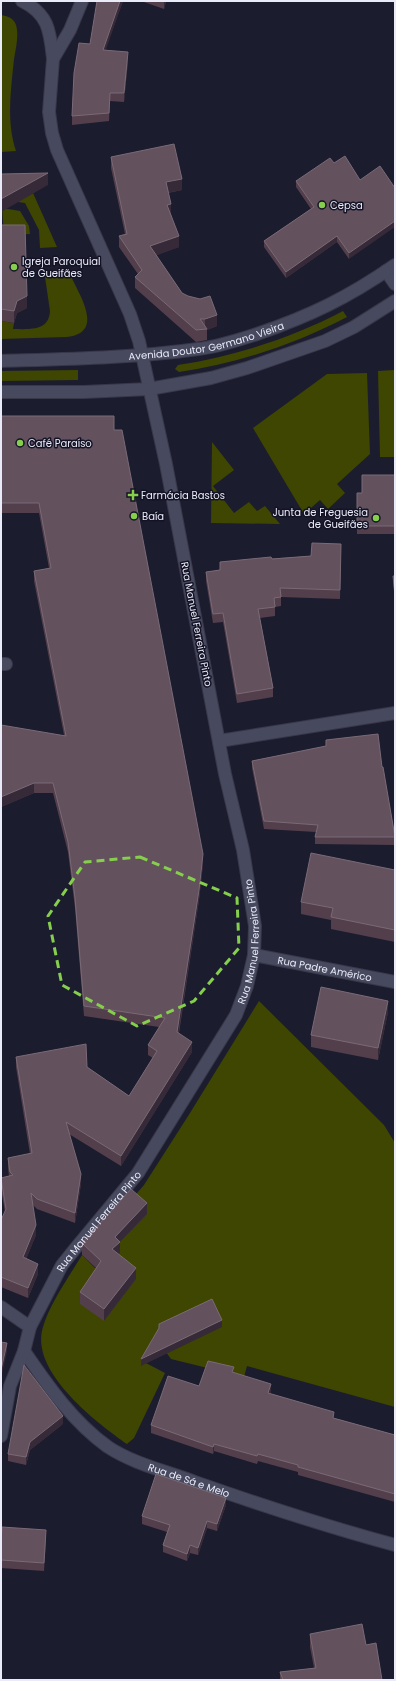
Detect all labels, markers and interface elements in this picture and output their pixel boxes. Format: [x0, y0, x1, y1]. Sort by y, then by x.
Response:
place label: Cepsa [330, 198, 363, 213]
marker: Cepsa [317, 200, 327, 210]
place label: Igreja Paroquial de Gueifães [22, 254, 101, 281]
marker: Igreja Paroquial de Gueifães [9, 262, 19, 272]
street label: Avenida Doutor Germano Vieira [128, 318, 286, 364]
place label: Café Paraíso [28, 436, 92, 451]
marker: Café Paraíso [15, 438, 25, 448]
place label: Farmácia Bastos [141, 488, 225, 503]
marker: Farmácia Bastos [128, 490, 138, 500]
place label: Junta de Freguesia de Gueifães [272, 505, 368, 532]
place label: Baía [142, 509, 164, 524]
marker: Baía [129, 511, 139, 521]
marker: Junta de Freguesia de Gueifães [371, 513, 381, 523]
street label: Rua Manuel Ferreira Pinto [177, 561, 216, 688]
street label: Rua Manuel Ferreira Pinto [234, 878, 263, 1006]
street label: Rua Padre Américo [276, 953, 373, 985]
street label: Rua Manuel Ferreira Pinto [53, 1168, 145, 1274]
street label: Rua de Sá e Melo [146, 1460, 232, 1501]

